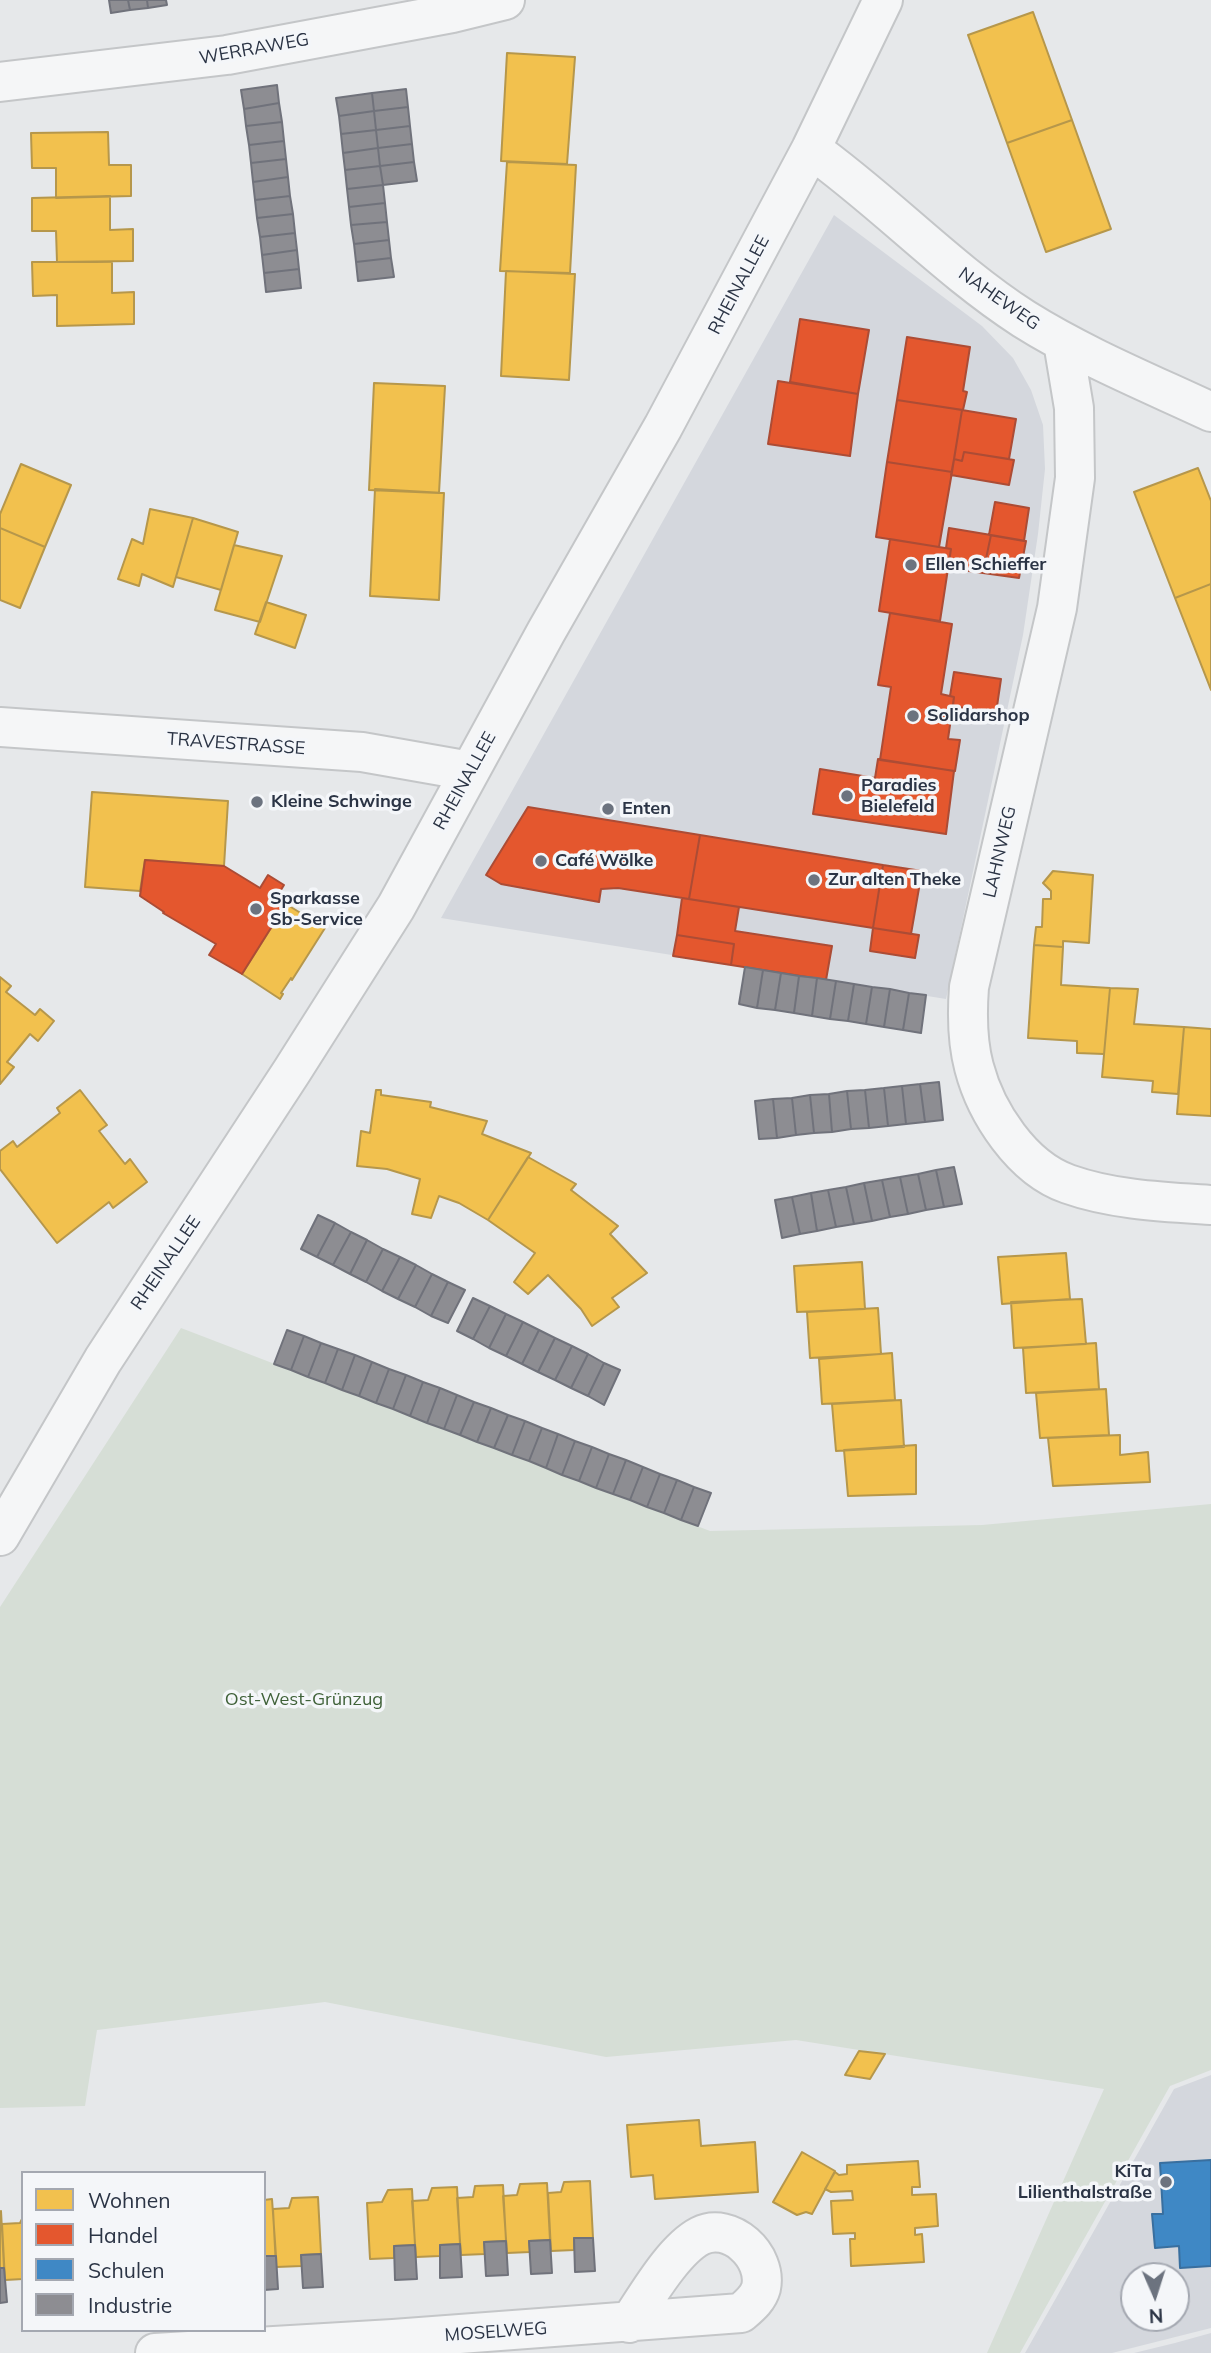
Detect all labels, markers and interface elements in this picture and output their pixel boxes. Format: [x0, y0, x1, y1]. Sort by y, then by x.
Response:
street label: WERRAWEG [197, 29, 311, 69]
street label: RHEINALLEE [704, 232, 774, 338]
street label: NAHEWEG [954, 263, 1044, 335]
place label: Ellen Schieffer [925, 554, 1046, 576]
marker: Ellen Schieffer [903, 557, 919, 573]
place label: Solidarshop [927, 705, 1030, 727]
marker: Solidarshop [905, 708, 921, 724]
street label: TRAVESTRASSE [166, 728, 306, 760]
street label: RHEINALLEE [429, 728, 501, 834]
place label: Paradies Bielefeld [861, 775, 937, 818]
marker: Paradies Bielefeld [839, 788, 855, 804]
place label: Kleine Schwinge [271, 791, 412, 813]
marker: Kleine Schwinge [249, 794, 265, 810]
place label: Enten [622, 798, 671, 820]
marker: Enten [600, 801, 616, 817]
street label: LAHNWEG [979, 804, 1021, 900]
place label: Café Wölke [555, 850, 653, 872]
marker: Café Wölke [533, 853, 549, 869]
place label: Zur alten Theke [828, 869, 961, 891]
marker: Zur alten Theke [806, 872, 822, 888]
place label: Sparkasse Sb-Service [270, 888, 363, 930]
marker: Sparkasse Sb-Service [248, 901, 264, 917]
street label: RHEINALLEE [127, 1212, 205, 1314]
park label: Ost-West-Grünzug [225, 1689, 383, 1711]
place label: KiTa Lilienthalstraße [1018, 2161, 1152, 2204]
legend [21, 2171, 266, 2332]
marker: KiTa Lilienthalstraße [1158, 2174, 1174, 2190]
text: Wohnen [88, 2187, 170, 2213]
text: Handel [88, 2222, 158, 2248]
text: Schulen [88, 2257, 165, 2283]
north arrow [1120, 2262, 1190, 2332]
text: Industrie [88, 2292, 172, 2318]
text: N [1148, 2304, 1164, 2328]
street label: MOSELWEG [444, 2318, 548, 2346]

